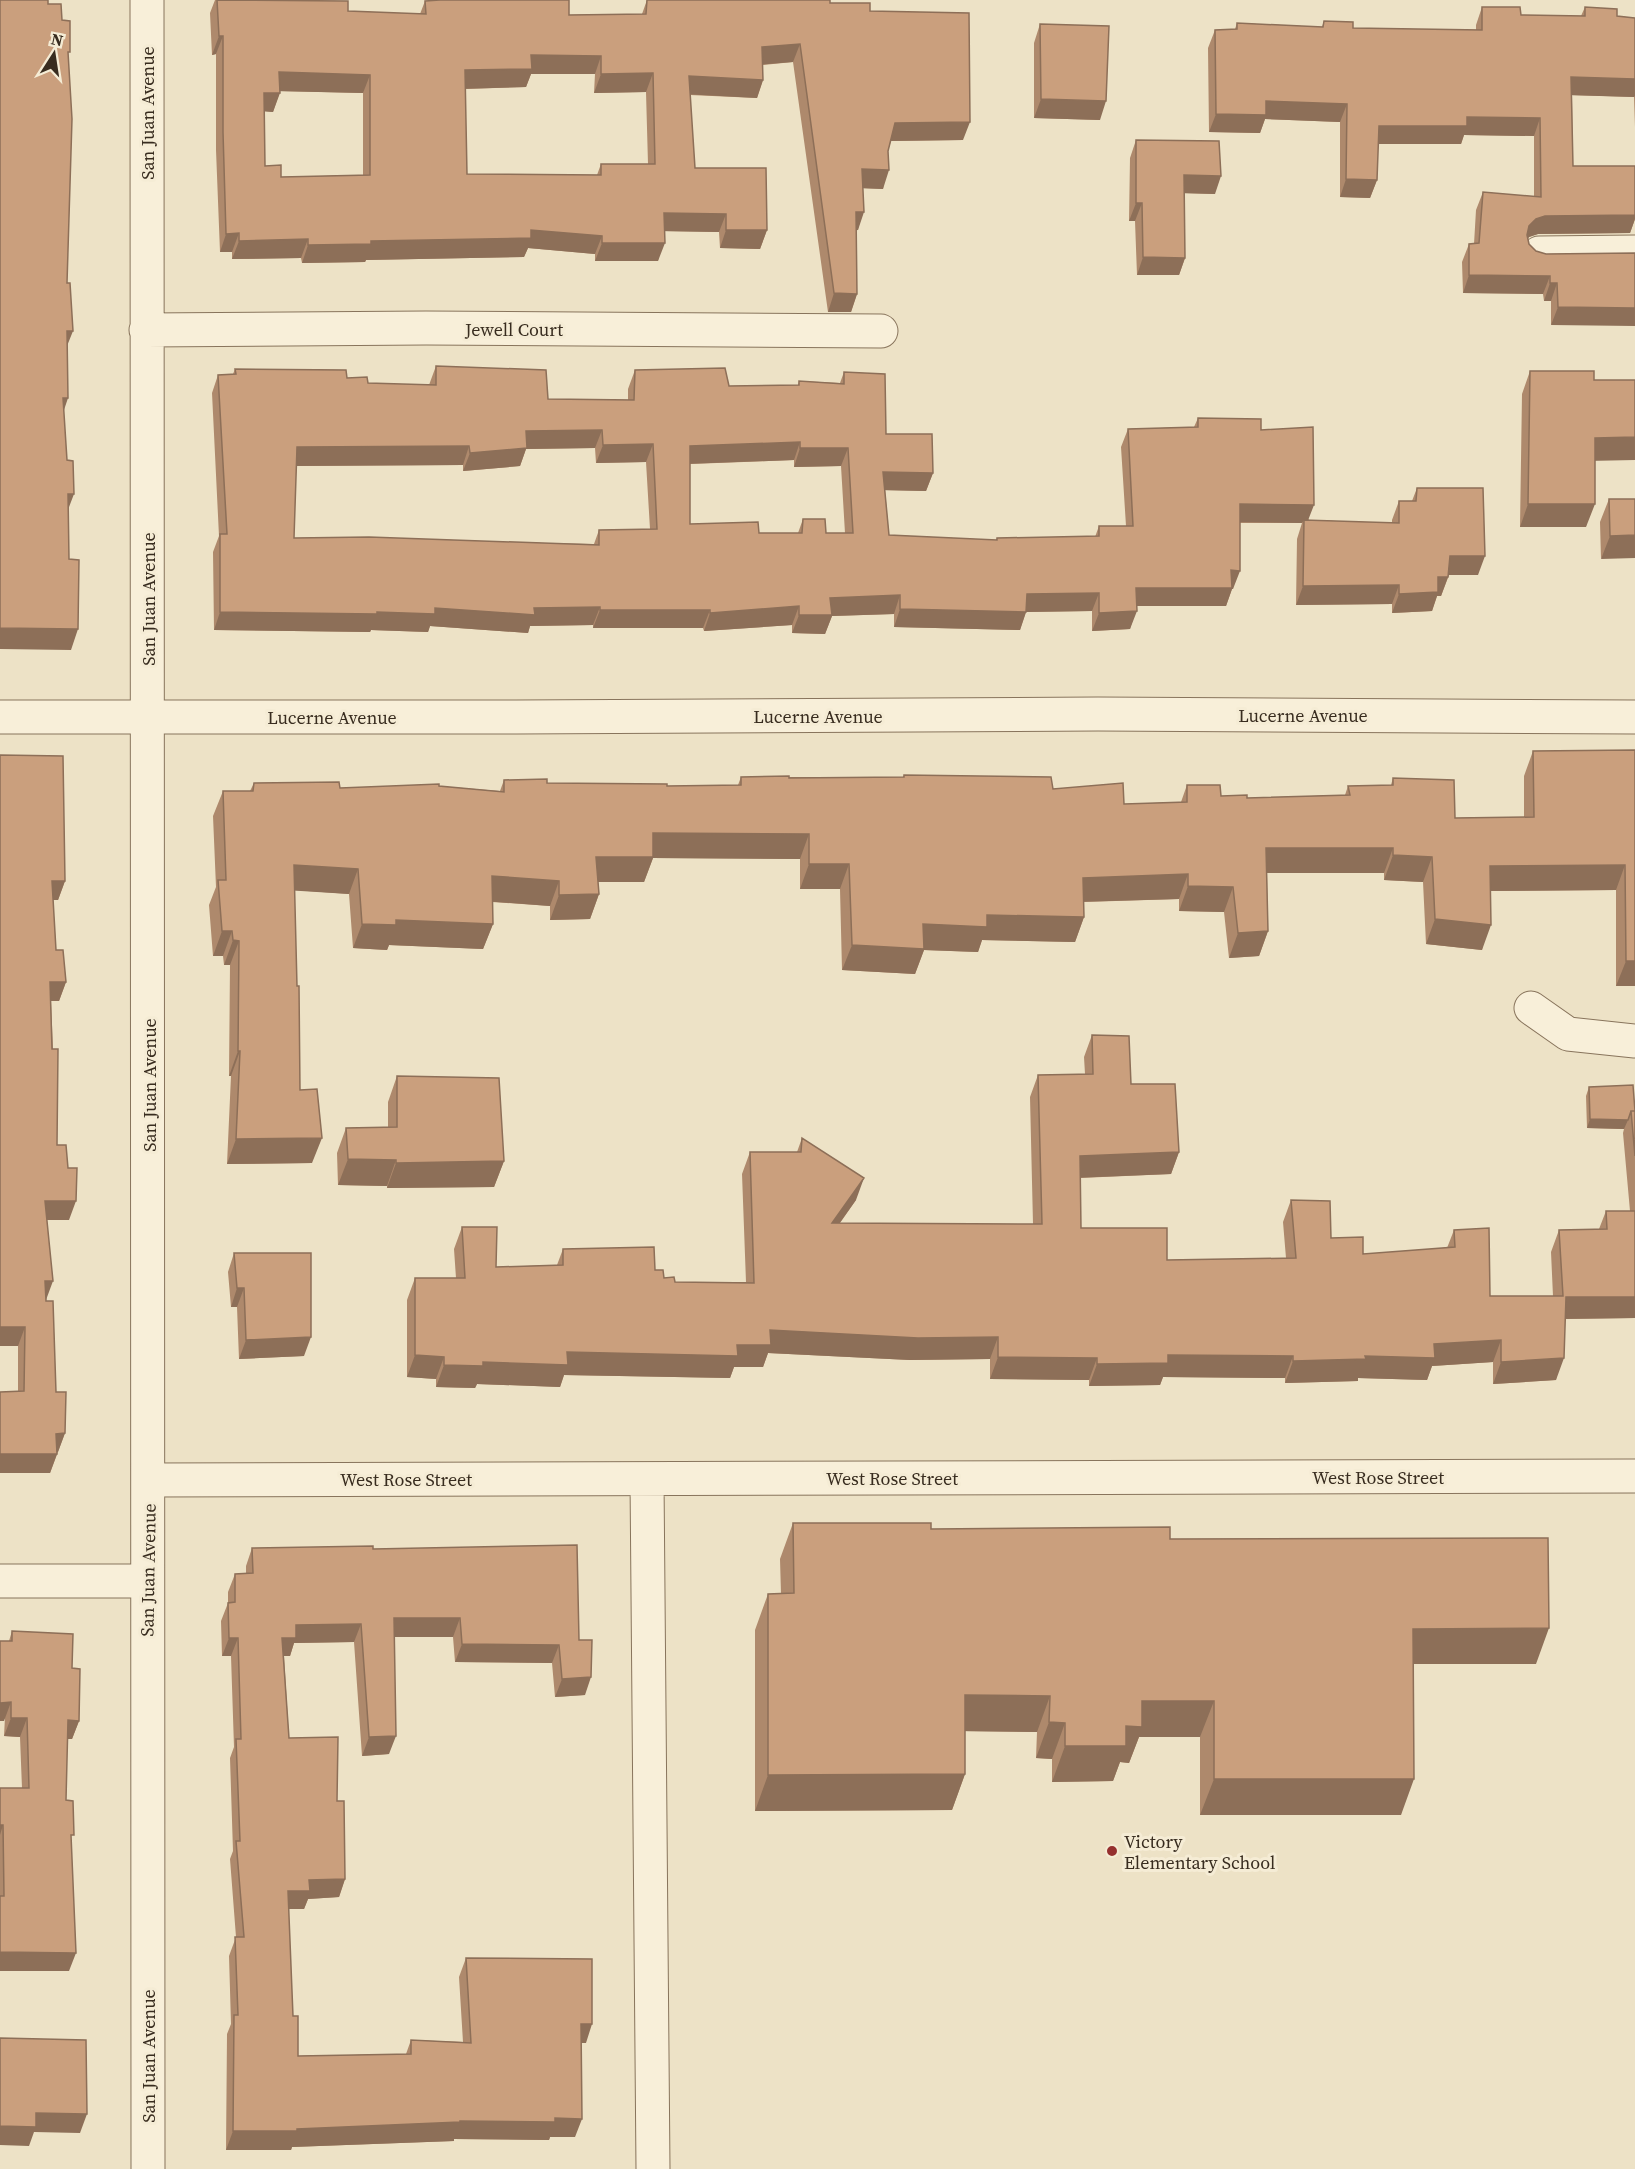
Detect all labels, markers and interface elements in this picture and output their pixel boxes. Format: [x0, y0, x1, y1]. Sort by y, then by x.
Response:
north arrow [24, 24, 84, 84]
text: N [49, 27, 65, 51]
street label: San Juan Avenue [135, 46, 160, 180]
street label: Jewell Court [464, 317, 563, 342]
street label: San Juan Avenue [136, 532, 161, 666]
street label: Lucerne Avenue [1238, 703, 1368, 728]
street label: Lucerne Avenue [753, 704, 883, 729]
street label: Lucerne Avenue [267, 705, 397, 730]
street label: San Juan Avenue [137, 1018, 162, 1152]
street label: West Rose Street [1312, 1465, 1444, 1490]
street label: West Rose Street [826, 1466, 958, 1491]
street label: West Rose Street [340, 1467, 472, 1492]
street label: San Juan Avenue [134, 1503, 162, 1637]
place label: Victory Elementary School [1124, 1829, 1275, 1875]
marker: Victory Elementary School [1105, 1844, 1119, 1858]
street label: San Juan Avenue [136, 1989, 161, 2123]

